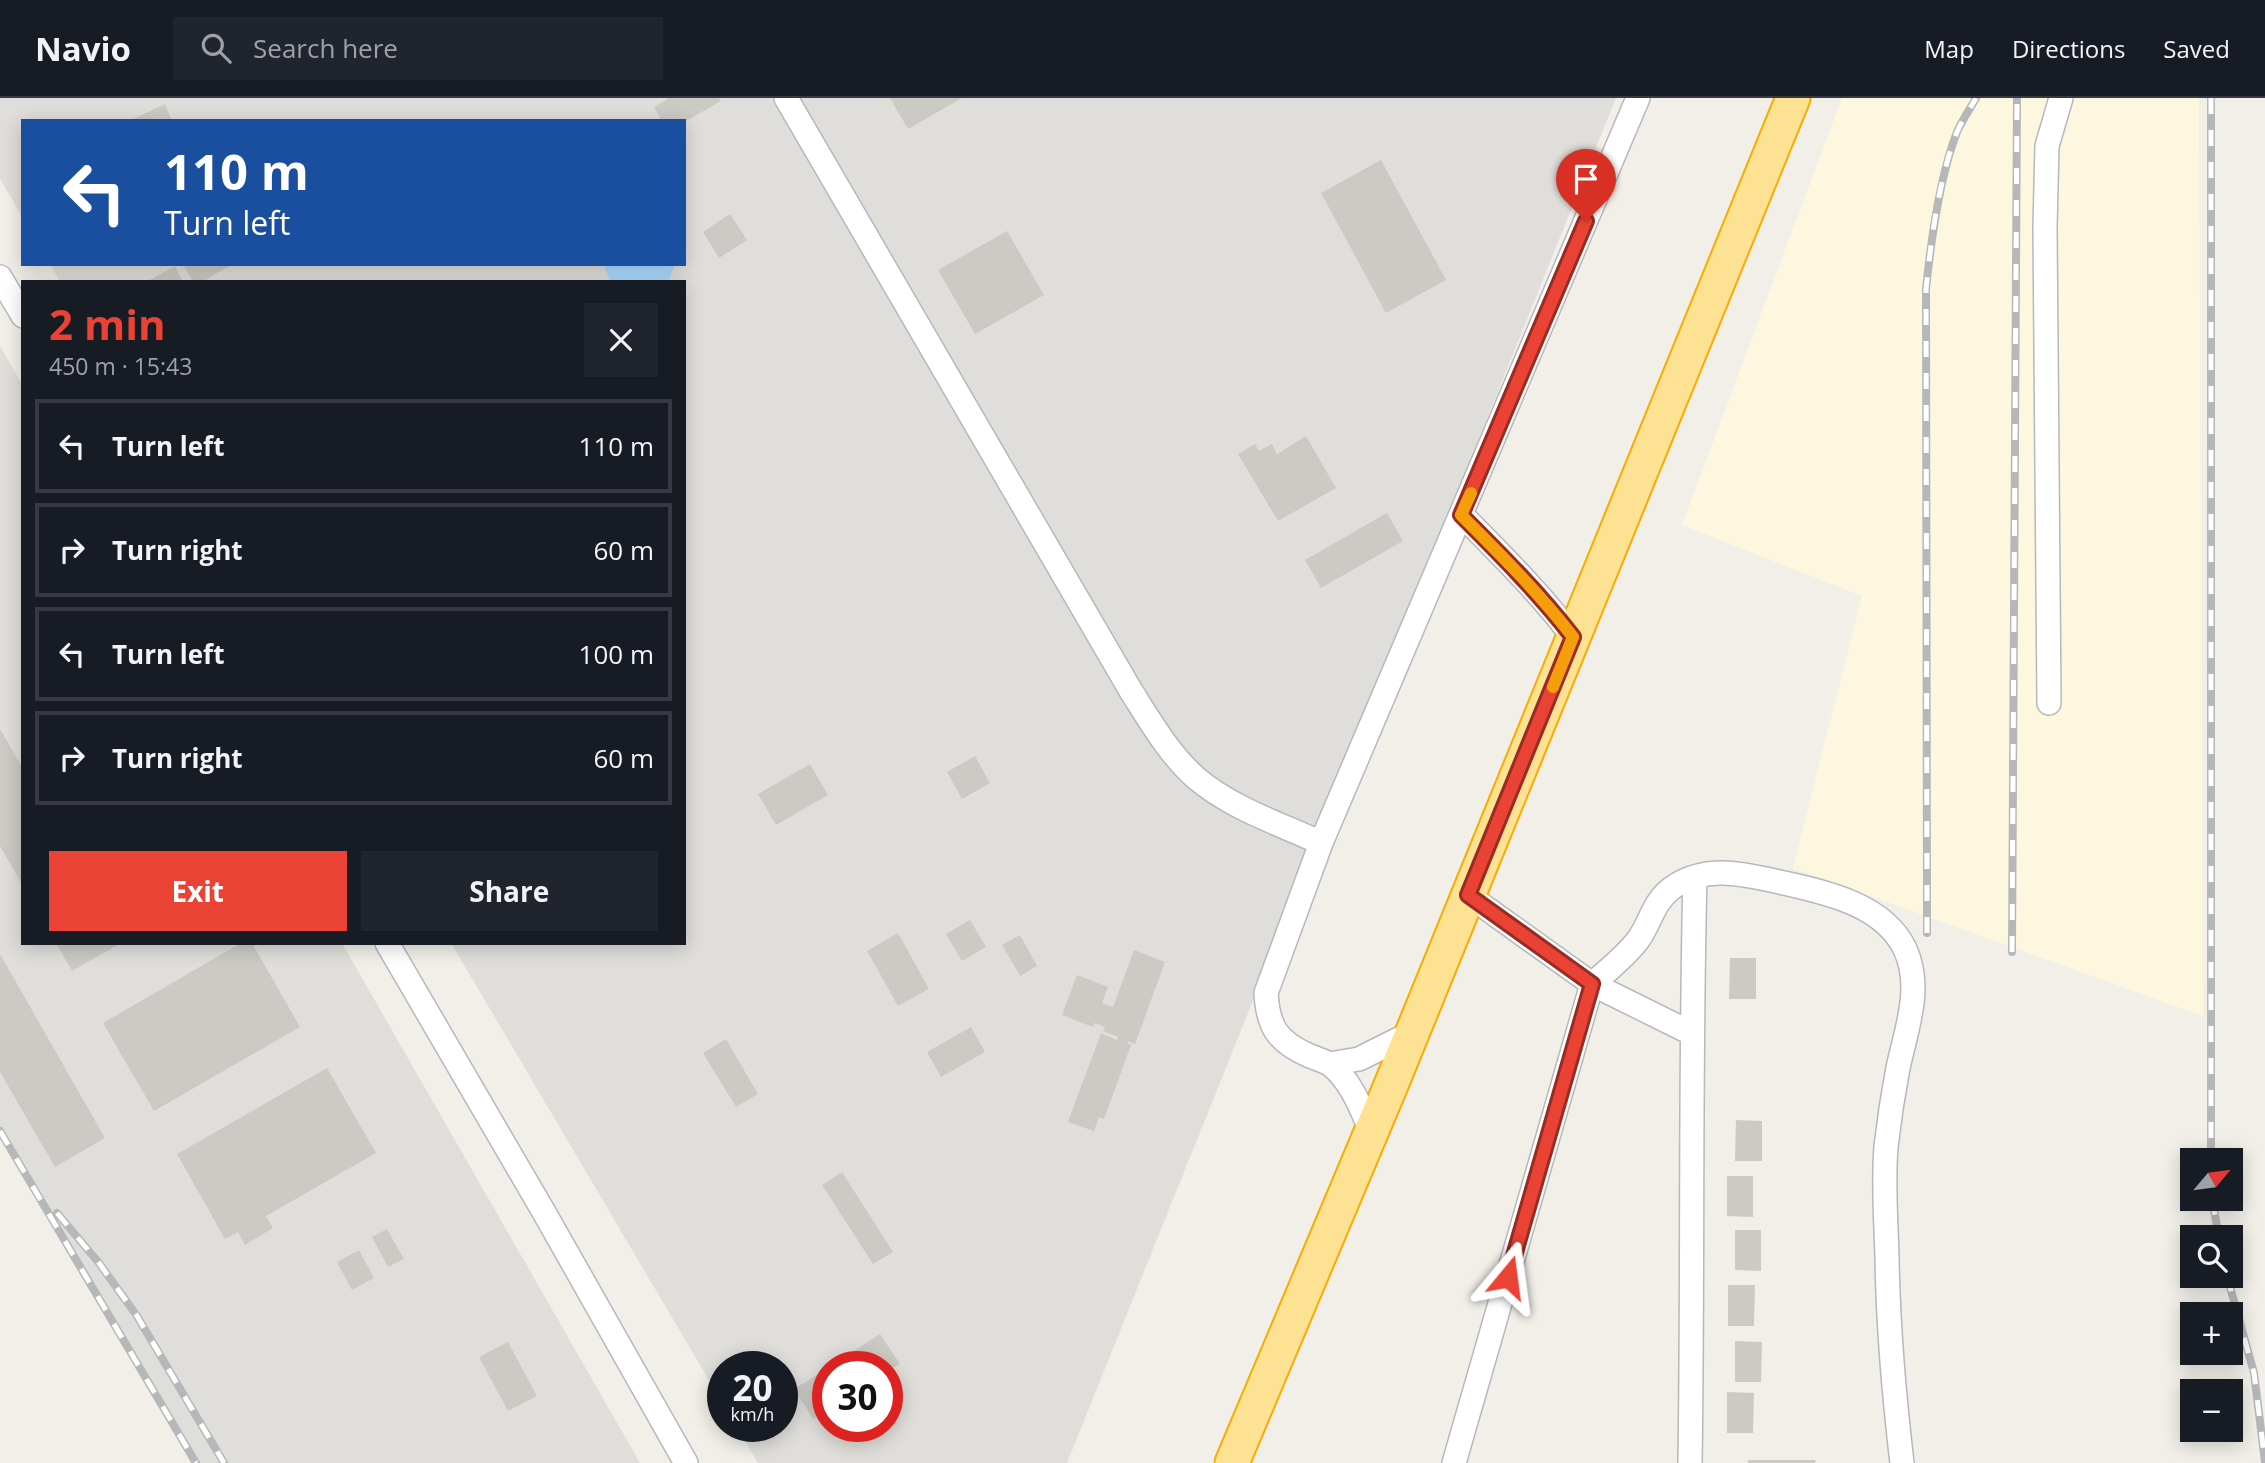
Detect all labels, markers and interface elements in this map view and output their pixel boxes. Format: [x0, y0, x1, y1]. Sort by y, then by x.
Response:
search box [173, 17, 663, 80]
text: Navio [35, 26, 131, 71]
icon: search [197, 29, 235, 67]
text: Search here [253, 30, 398, 66]
text: Map [1924, 32, 1974, 65]
text: Directions [2012, 32, 2125, 65]
text: Saved [2163, 32, 2230, 65]
text: 110 m [164, 138, 309, 204]
icon: left [49, 147, 140, 238]
pin [1556, 149, 1616, 221]
icon: arrive [1567, 160, 1605, 198]
text: Turn left [164, 201, 290, 244]
text: 2 min [49, 295, 166, 352]
button: close [584, 303, 658, 377]
text: 450 m · 15:43 [49, 350, 192, 382]
icon: left [53, 427, 91, 465]
text: Turn left [112, 428, 224, 464]
text: 110 m [579, 428, 654, 464]
icon: right [53, 531, 91, 569]
text: Turn right [112, 532, 243, 568]
text: 60 m [593, 532, 654, 568]
icon: left [53, 635, 91, 673]
text: Turn left [112, 636, 224, 672]
text: 100 m [579, 636, 654, 672]
icon: right [53, 739, 91, 777]
text: Turn right [112, 740, 243, 776]
text: 60 m [593, 740, 654, 776]
button: Exit [49, 851, 347, 931]
button: Share [361, 851, 658, 931]
north arrow [2180, 1148, 2244, 1211]
map controls [2180, 1148, 2243, 1442]
button: search [2180, 1225, 2243, 1288]
position arrow [1471, 1240, 1545, 1314]
button: + [2180, 1302, 2243, 1365]
speed limit sign: 30 [812, 1351, 903, 1442]
text: 20 [732, 1364, 773, 1411]
button: − [2180, 1379, 2243, 1442]
text: km/h [731, 1402, 774, 1426]

